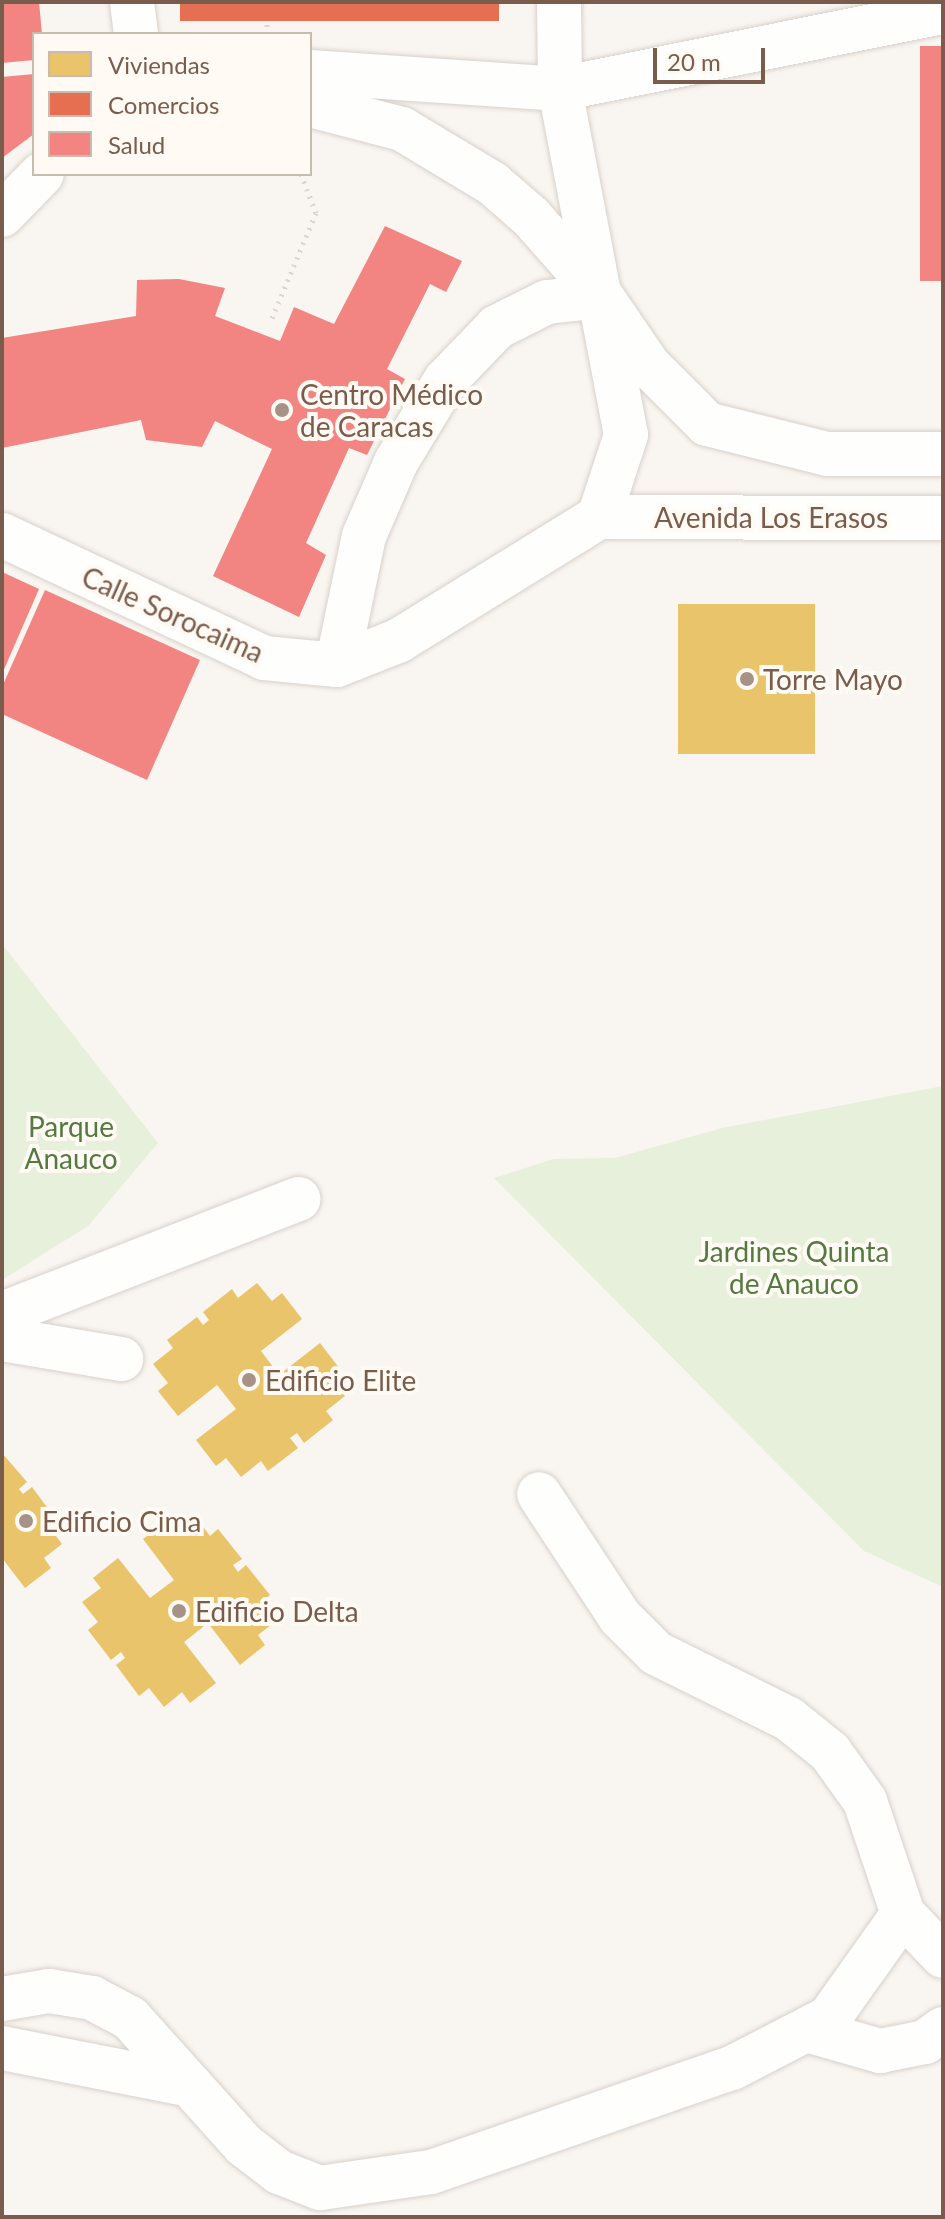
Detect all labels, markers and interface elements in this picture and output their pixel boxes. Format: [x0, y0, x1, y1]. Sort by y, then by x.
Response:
legend [32, 32, 312, 176]
scale bar [657, 32, 769, 82]
text: 20 m [667, 47, 721, 76]
text: Viviendas [108, 50, 210, 79]
text: Comercios [108, 90, 219, 119]
text: Salud [108, 130, 165, 159]
place label: Centro Médico de Caracas [300, 377, 483, 443]
marker: Centro Médico de Caracas [271, 399, 293, 421]
street label: Avenida Los Erasos [654, 500, 888, 534]
street label: Calle Sorocaima [77, 559, 269, 669]
place label: Torre Mayo [763, 662, 903, 696]
marker: Torre Mayo [738, 670, 756, 688]
park label: Parque Anauco [24, 1109, 118, 1175]
park label: Jardines Quinta de Anauco [699, 1234, 889, 1300]
place label: Edificio Elite [265, 1363, 416, 1397]
marker: Edificio Elite [240, 1371, 258, 1389]
place label: Edificio Cima [42, 1504, 202, 1538]
marker: Edificio Cima [17, 1512, 35, 1530]
place label: Edificio Delta [195, 1594, 359, 1628]
marker: Edificio Delta [170, 1602, 188, 1620]

